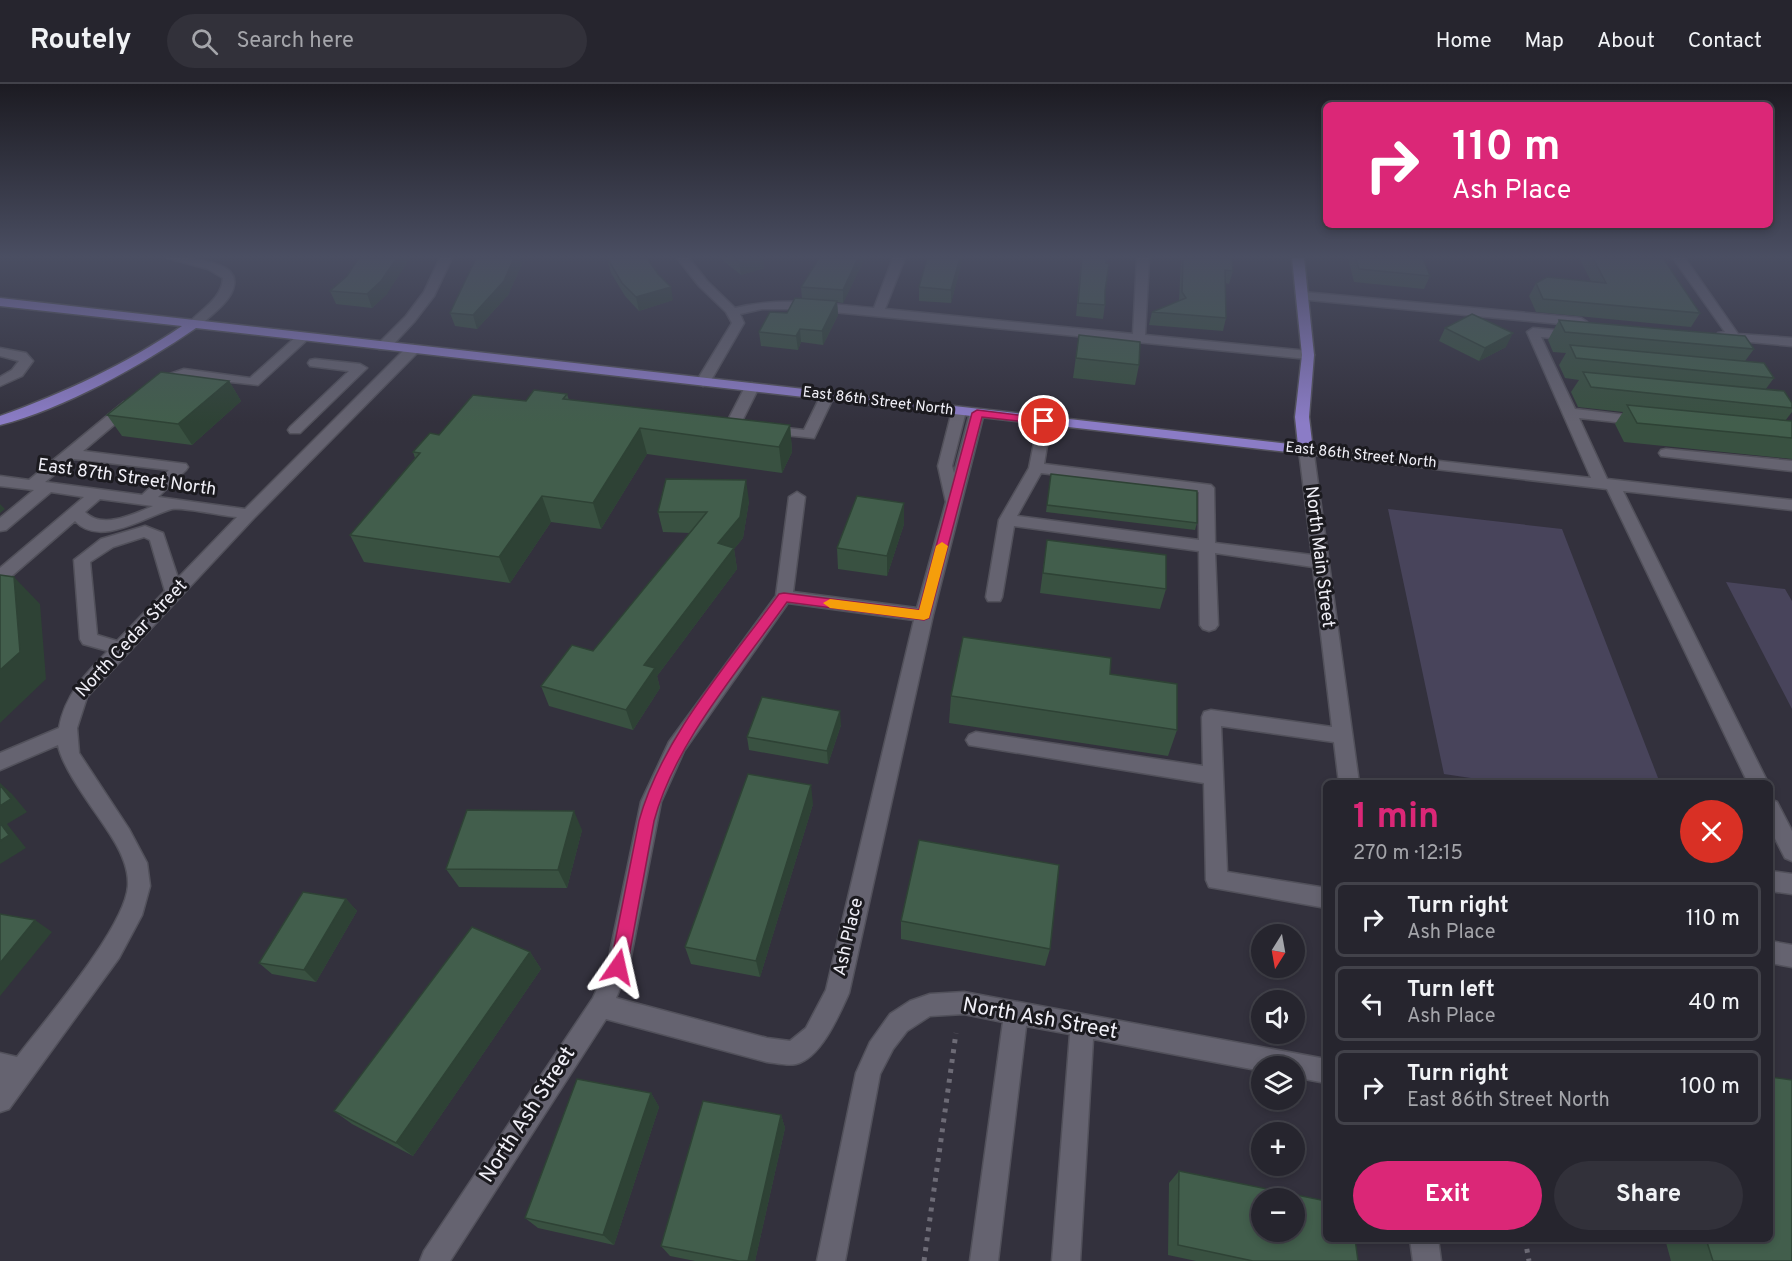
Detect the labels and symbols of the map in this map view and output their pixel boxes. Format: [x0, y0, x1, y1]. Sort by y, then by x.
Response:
street label: East 86th Street North [801, 383, 955, 421]
pin [1018, 395, 1069, 446]
street label: East 86th Street North [1284, 439, 1438, 473]
street label: East 87th Street North [36, 454, 218, 502]
street label: North Main Street [1299, 485, 1339, 629]
street label: North Cedar Street [71, 575, 193, 703]
street label: Ash Place [829, 896, 869, 978]
north arrow [1251, 924, 1305, 978]
position arrow [586, 935, 650, 999]
street label: North Ash Street [960, 992, 1120, 1046]
street label: North Ash Street [474, 1042, 582, 1188]

